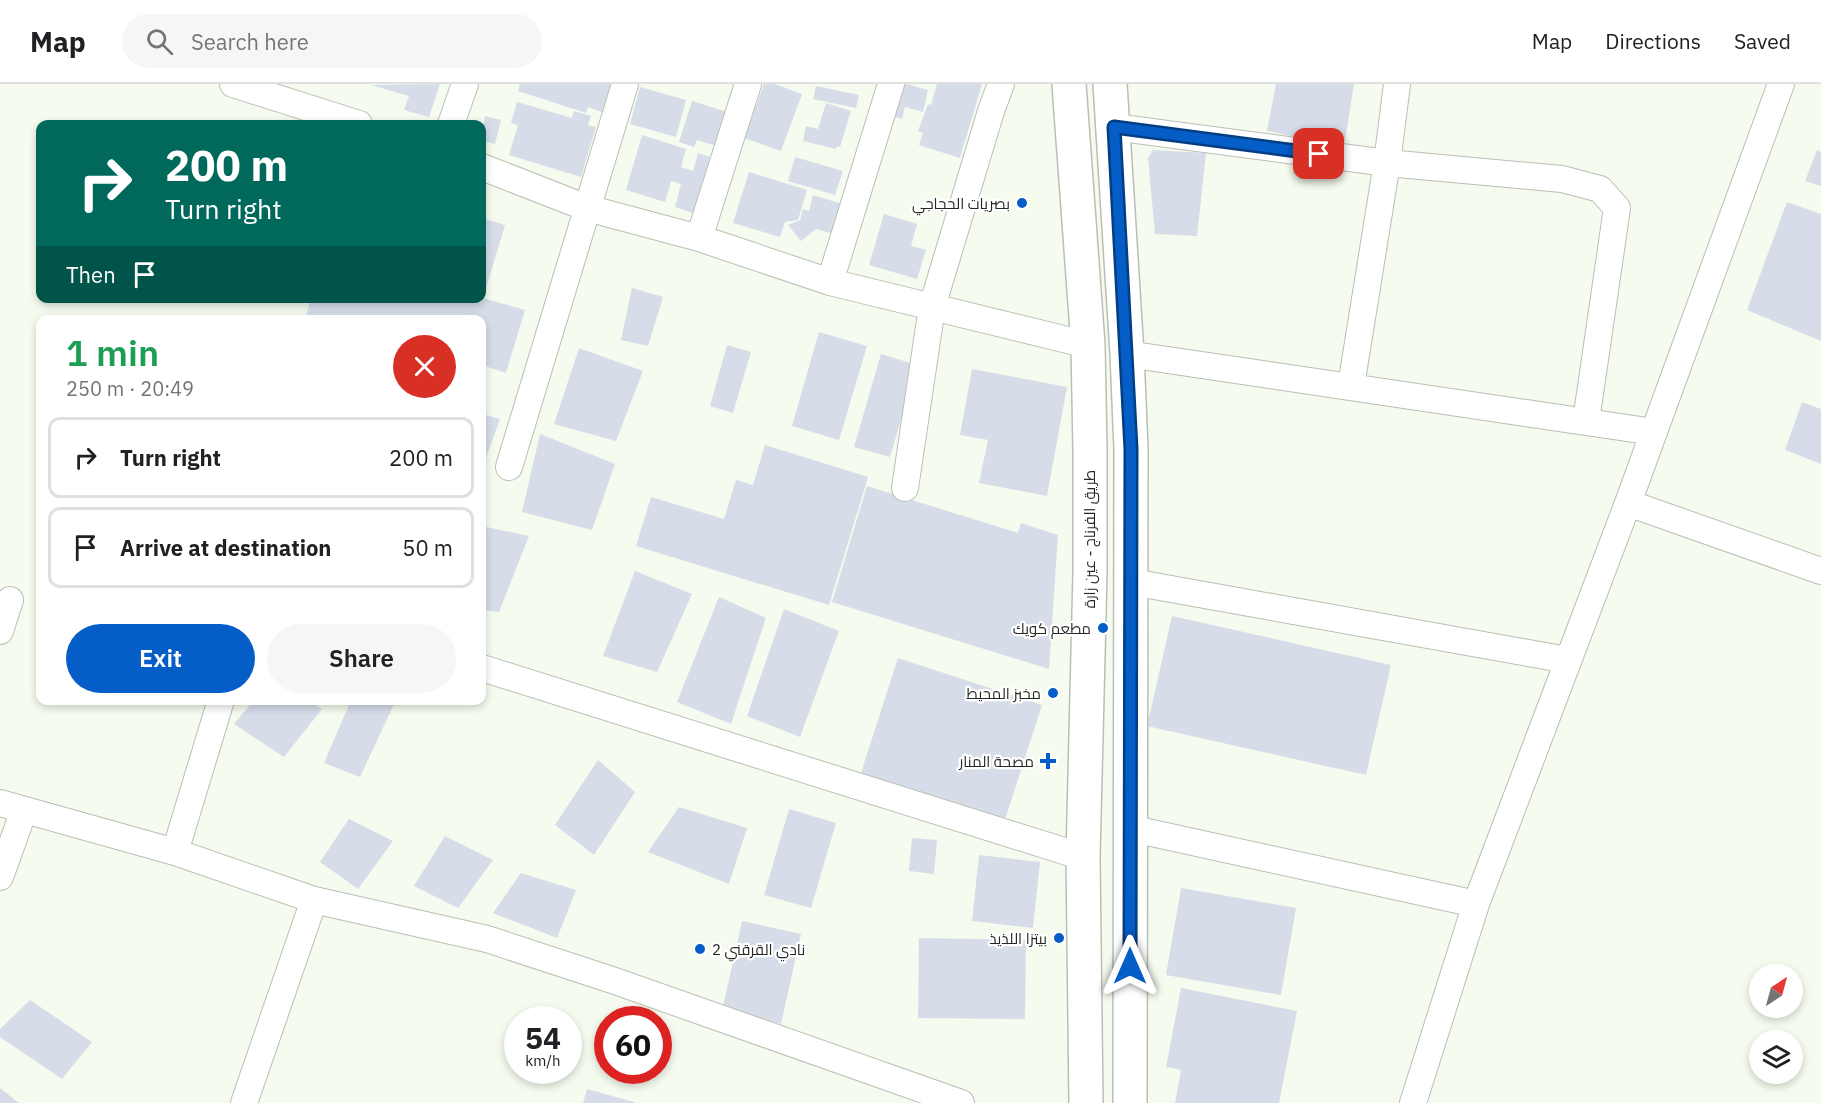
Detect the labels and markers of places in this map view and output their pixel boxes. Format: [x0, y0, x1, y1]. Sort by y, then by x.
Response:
pin [1293, 128, 1344, 179]
place label: بصريات الحجاجي [912, 194, 1010, 216]
marker: بصريات الحجاجي [1015, 196, 1029, 210]
place label: مطعم كويك [1013, 619, 1091, 639]
marker: مطعم كويك [1096, 621, 1110, 635]
place label: مخبز المحيط [966, 684, 1041, 703]
marker: مخبز المحيط [1046, 686, 1060, 700]
place label: مصحة المنار [958, 752, 1034, 771]
marker: مصحة المنار [1039, 752, 1057, 770]
place label: بيتزا اللذيذ [989, 929, 1047, 948]
marker: بيتزا اللذيذ [1052, 931, 1066, 945]
place label: نادي القرقني 2 [712, 940, 805, 962]
marker: نادي القرقني 2 [693, 942, 707, 956]

